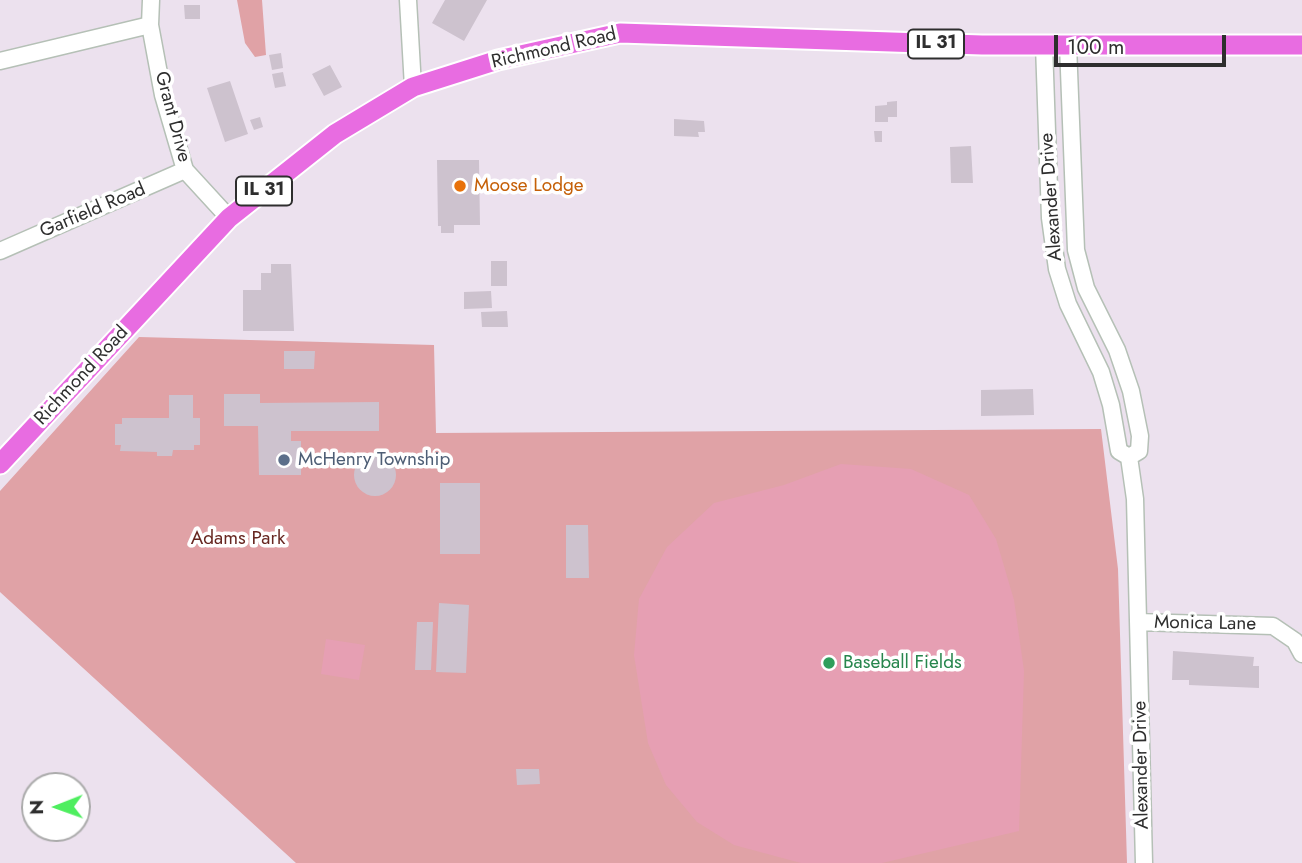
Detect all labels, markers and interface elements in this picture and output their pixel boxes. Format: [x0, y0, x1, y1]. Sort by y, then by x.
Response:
scale bar [1057, 21, 1228, 65]
street label: Richmond Road [489, 24, 619, 74]
road number: IL 31 [908, 29, 964, 58]
text: 100 m [1067, 32, 1124, 62]
street label: Grant Drive [149, 69, 195, 165]
street label: Alexander Drive [1036, 132, 1068, 262]
place label: Moose Lodge [474, 175, 584, 197]
road number: IL 31 [236, 176, 292, 206]
marker: Moose Lodge [452, 178, 468, 194]
street label: Garfield Road [37, 179, 149, 243]
street label: Richmond Road [30, 322, 134, 430]
place label: McHenry Township [298, 449, 450, 471]
marker: McHenry Township [276, 452, 292, 468]
park label: Adams Park [191, 528, 285, 550]
street label: Monica Lane [1154, 612, 1256, 636]
place label: Baseball Fields [843, 652, 962, 674]
marker: Baseball Fields [821, 655, 837, 671]
street label: Alexander Drive [1129, 701, 1155, 829]
north arrow [21, 772, 91, 842]
text: N [23, 800, 50, 815]

